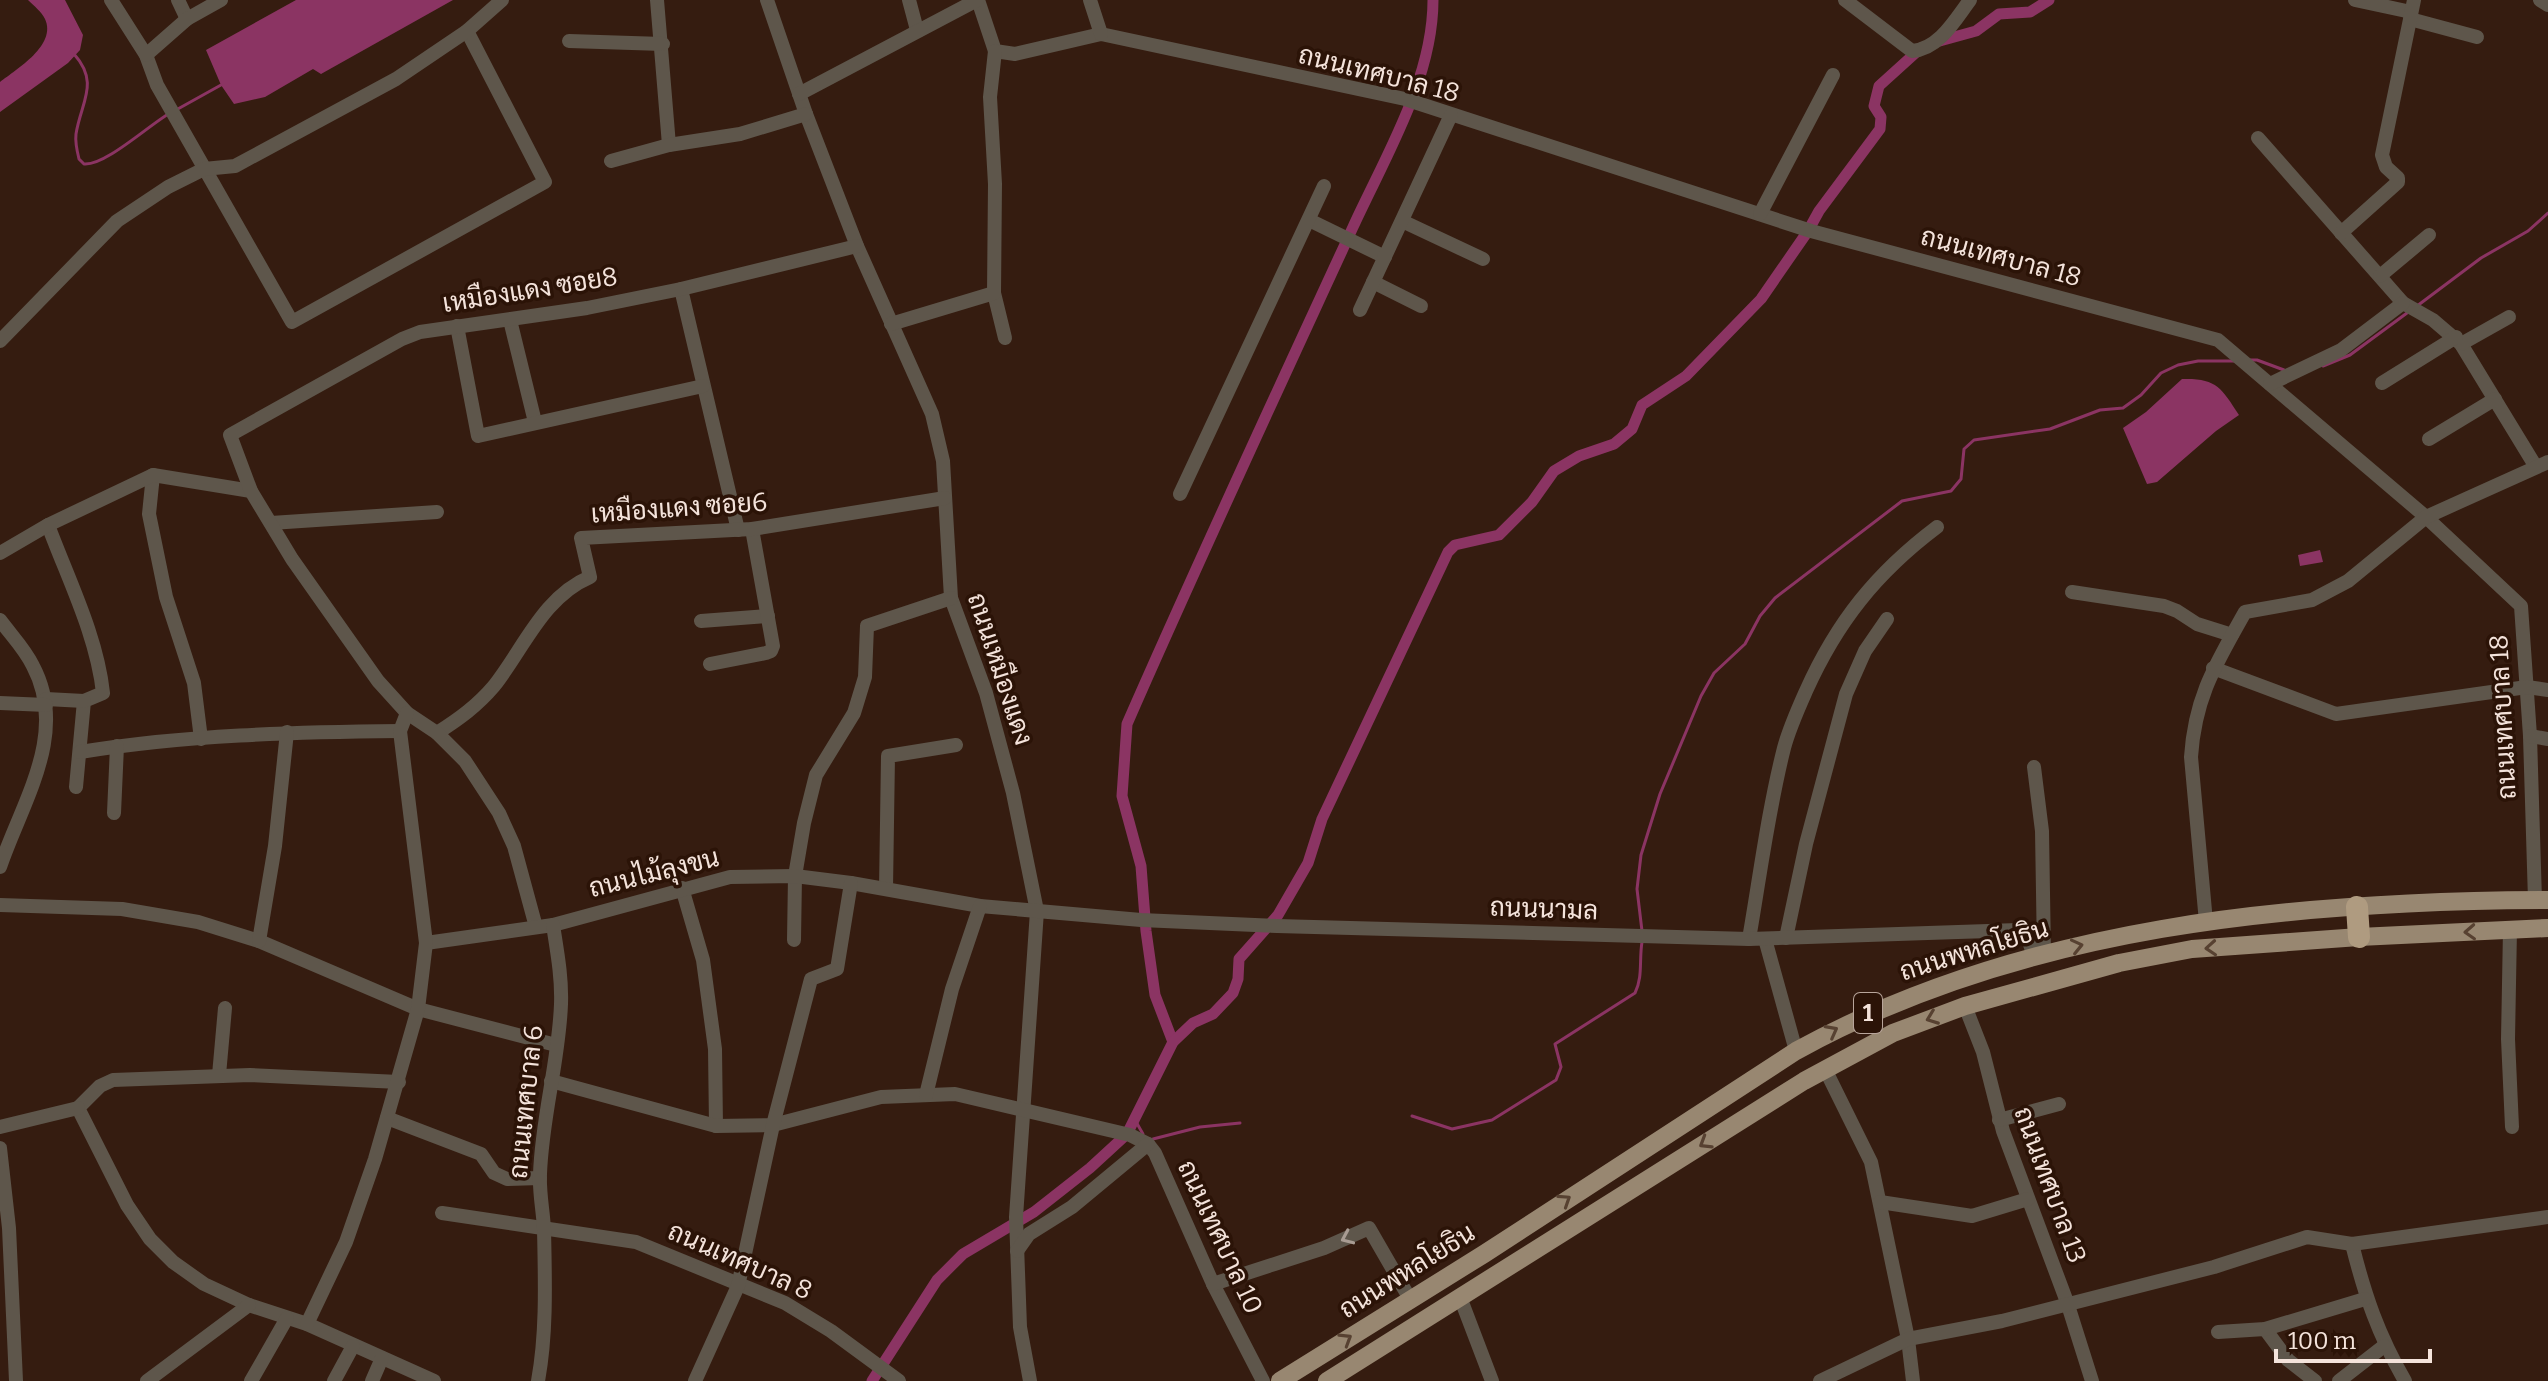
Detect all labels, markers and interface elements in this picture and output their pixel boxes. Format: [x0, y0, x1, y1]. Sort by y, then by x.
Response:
street label: ถนนเทศบาล 18 [1295, 39, 1463, 109]
street label: ถนนเทศบาล 18 [1917, 221, 2085, 293]
street label: เหมืองแดง ซอย8 [440, 260, 620, 319]
street label: เหมืองแดง ซอย6 [590, 485, 768, 530]
street label: ถนนเหมืองแดง [961, 589, 1040, 749]
street label: ถนนเทศบาล 18 [2483, 634, 2523, 800]
street label: ถนนไม้ลุงขน [585, 841, 723, 906]
street label: ถนนนามล [1489, 892, 1599, 926]
street label: ถนนพหลโยธิน [1896, 912, 2052, 987]
one-way arrow [2463, 923, 2476, 940]
one-way arrow [2070, 938, 2084, 955]
one-way arrow [2204, 939, 2217, 956]
road number: 1 [1854, 993, 1882, 1033]
one-way arrow [1926, 1008, 1940, 1025]
street label: ถนนเทศบาล 6 [503, 1024, 549, 1180]
one-way arrow [1823, 1025, 1838, 1041]
street label: ถนนเทศบาล 13 [2007, 1103, 2093, 1267]
one-way arrow [1699, 1134, 1714, 1149]
street label: ถนนเทศบาล 10 [1171, 1155, 1269, 1319]
one-way arrow [1557, 1195, 1571, 1210]
street label: ถนนเทศบาล 8 [663, 1215, 817, 1307]
street label: ถนนพหลโยธิน [1333, 1216, 1480, 1325]
one-way arrow [1341, 1229, 1355, 1245]
scale bar [2276, 1313, 2430, 1363]
text: 100 m [2288, 1327, 2356, 1355]
one-way arrow [1337, 1334, 1352, 1349]

